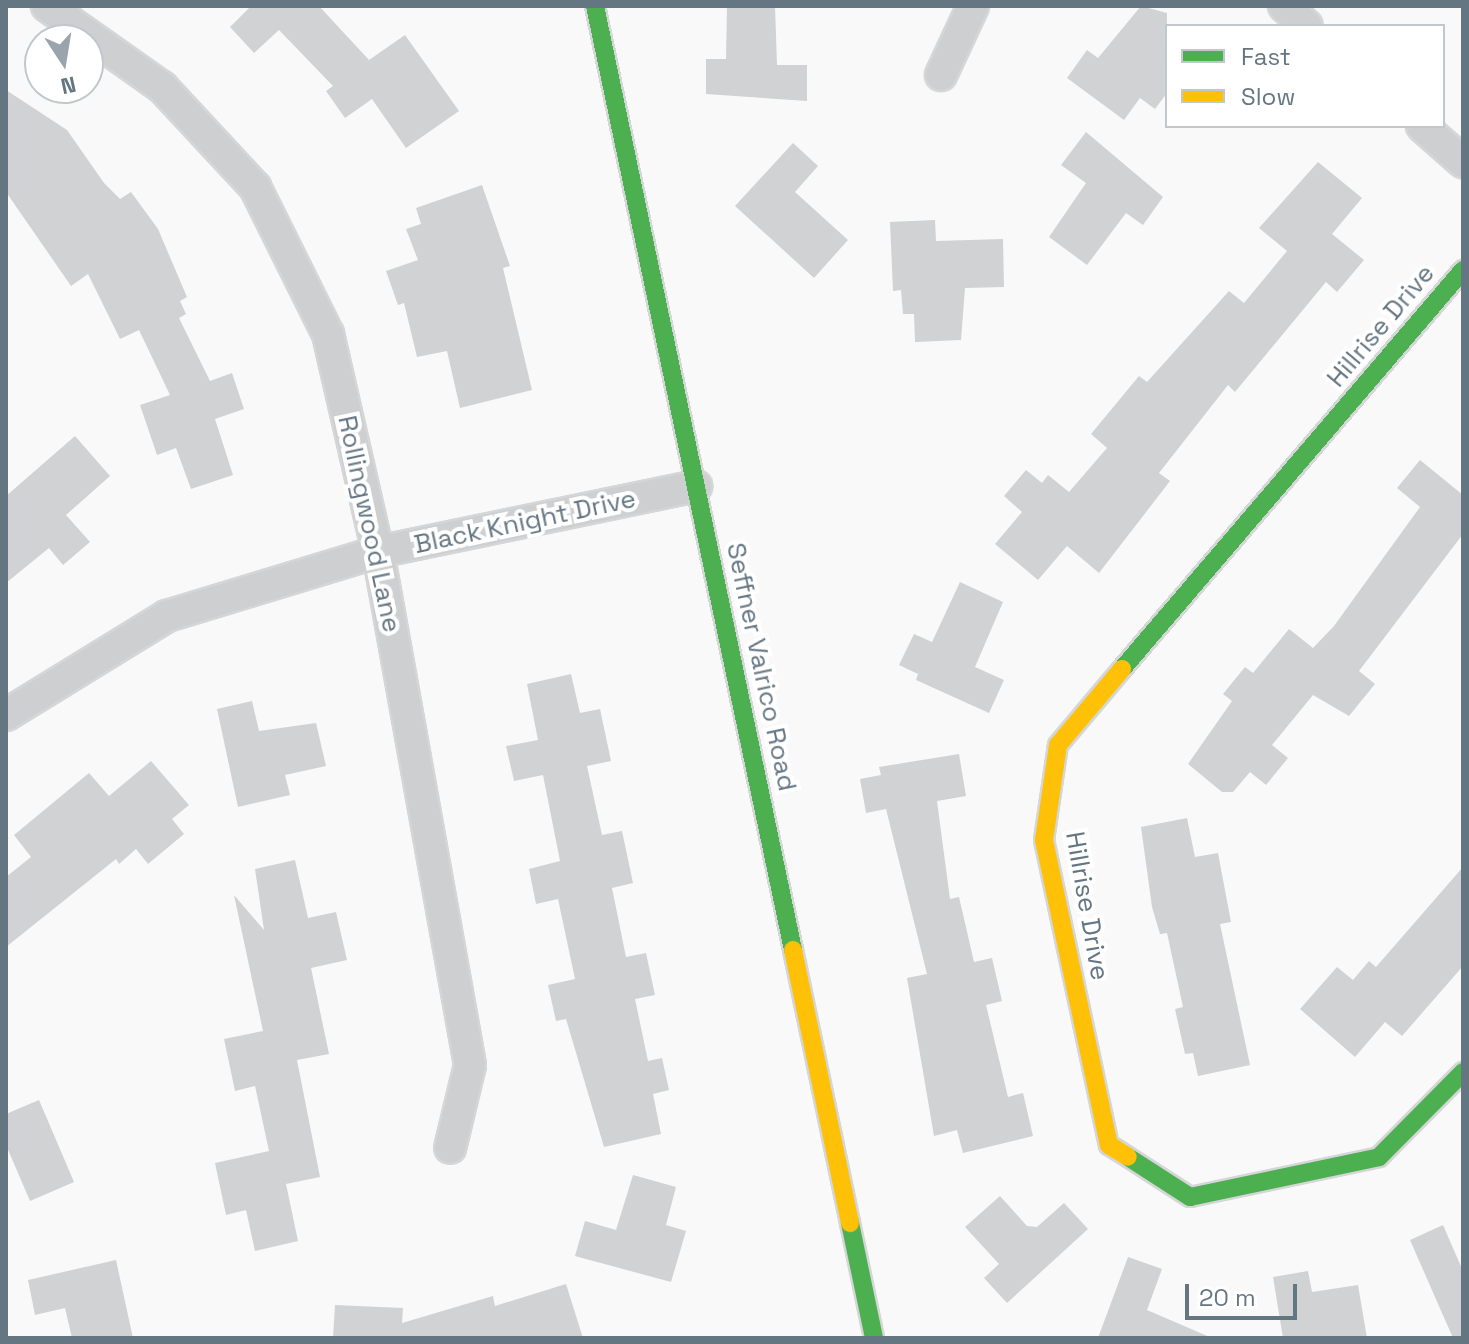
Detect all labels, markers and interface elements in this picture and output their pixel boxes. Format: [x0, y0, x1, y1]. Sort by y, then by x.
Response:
north arrow [24, 24, 104, 104]
legend [1165, 24, 1445, 128]
text: Fast [1241, 41, 1291, 72]
text: N [58, 70, 79, 101]
text: Slow [1241, 81, 1295, 112]
street label: Hillrise Drive [1321, 258, 1441, 394]
street label: Rollingwood Lane [331, 413, 407, 635]
street label: Black Knight Drive [411, 483, 639, 561]
street label: Seffner Valrico Road [719, 540, 803, 794]
street label: Hillrise Drive [1059, 829, 1115, 983]
scale bar [1189, 1268, 1301, 1318]
text: 20 m [1199, 1282, 1256, 1313]

